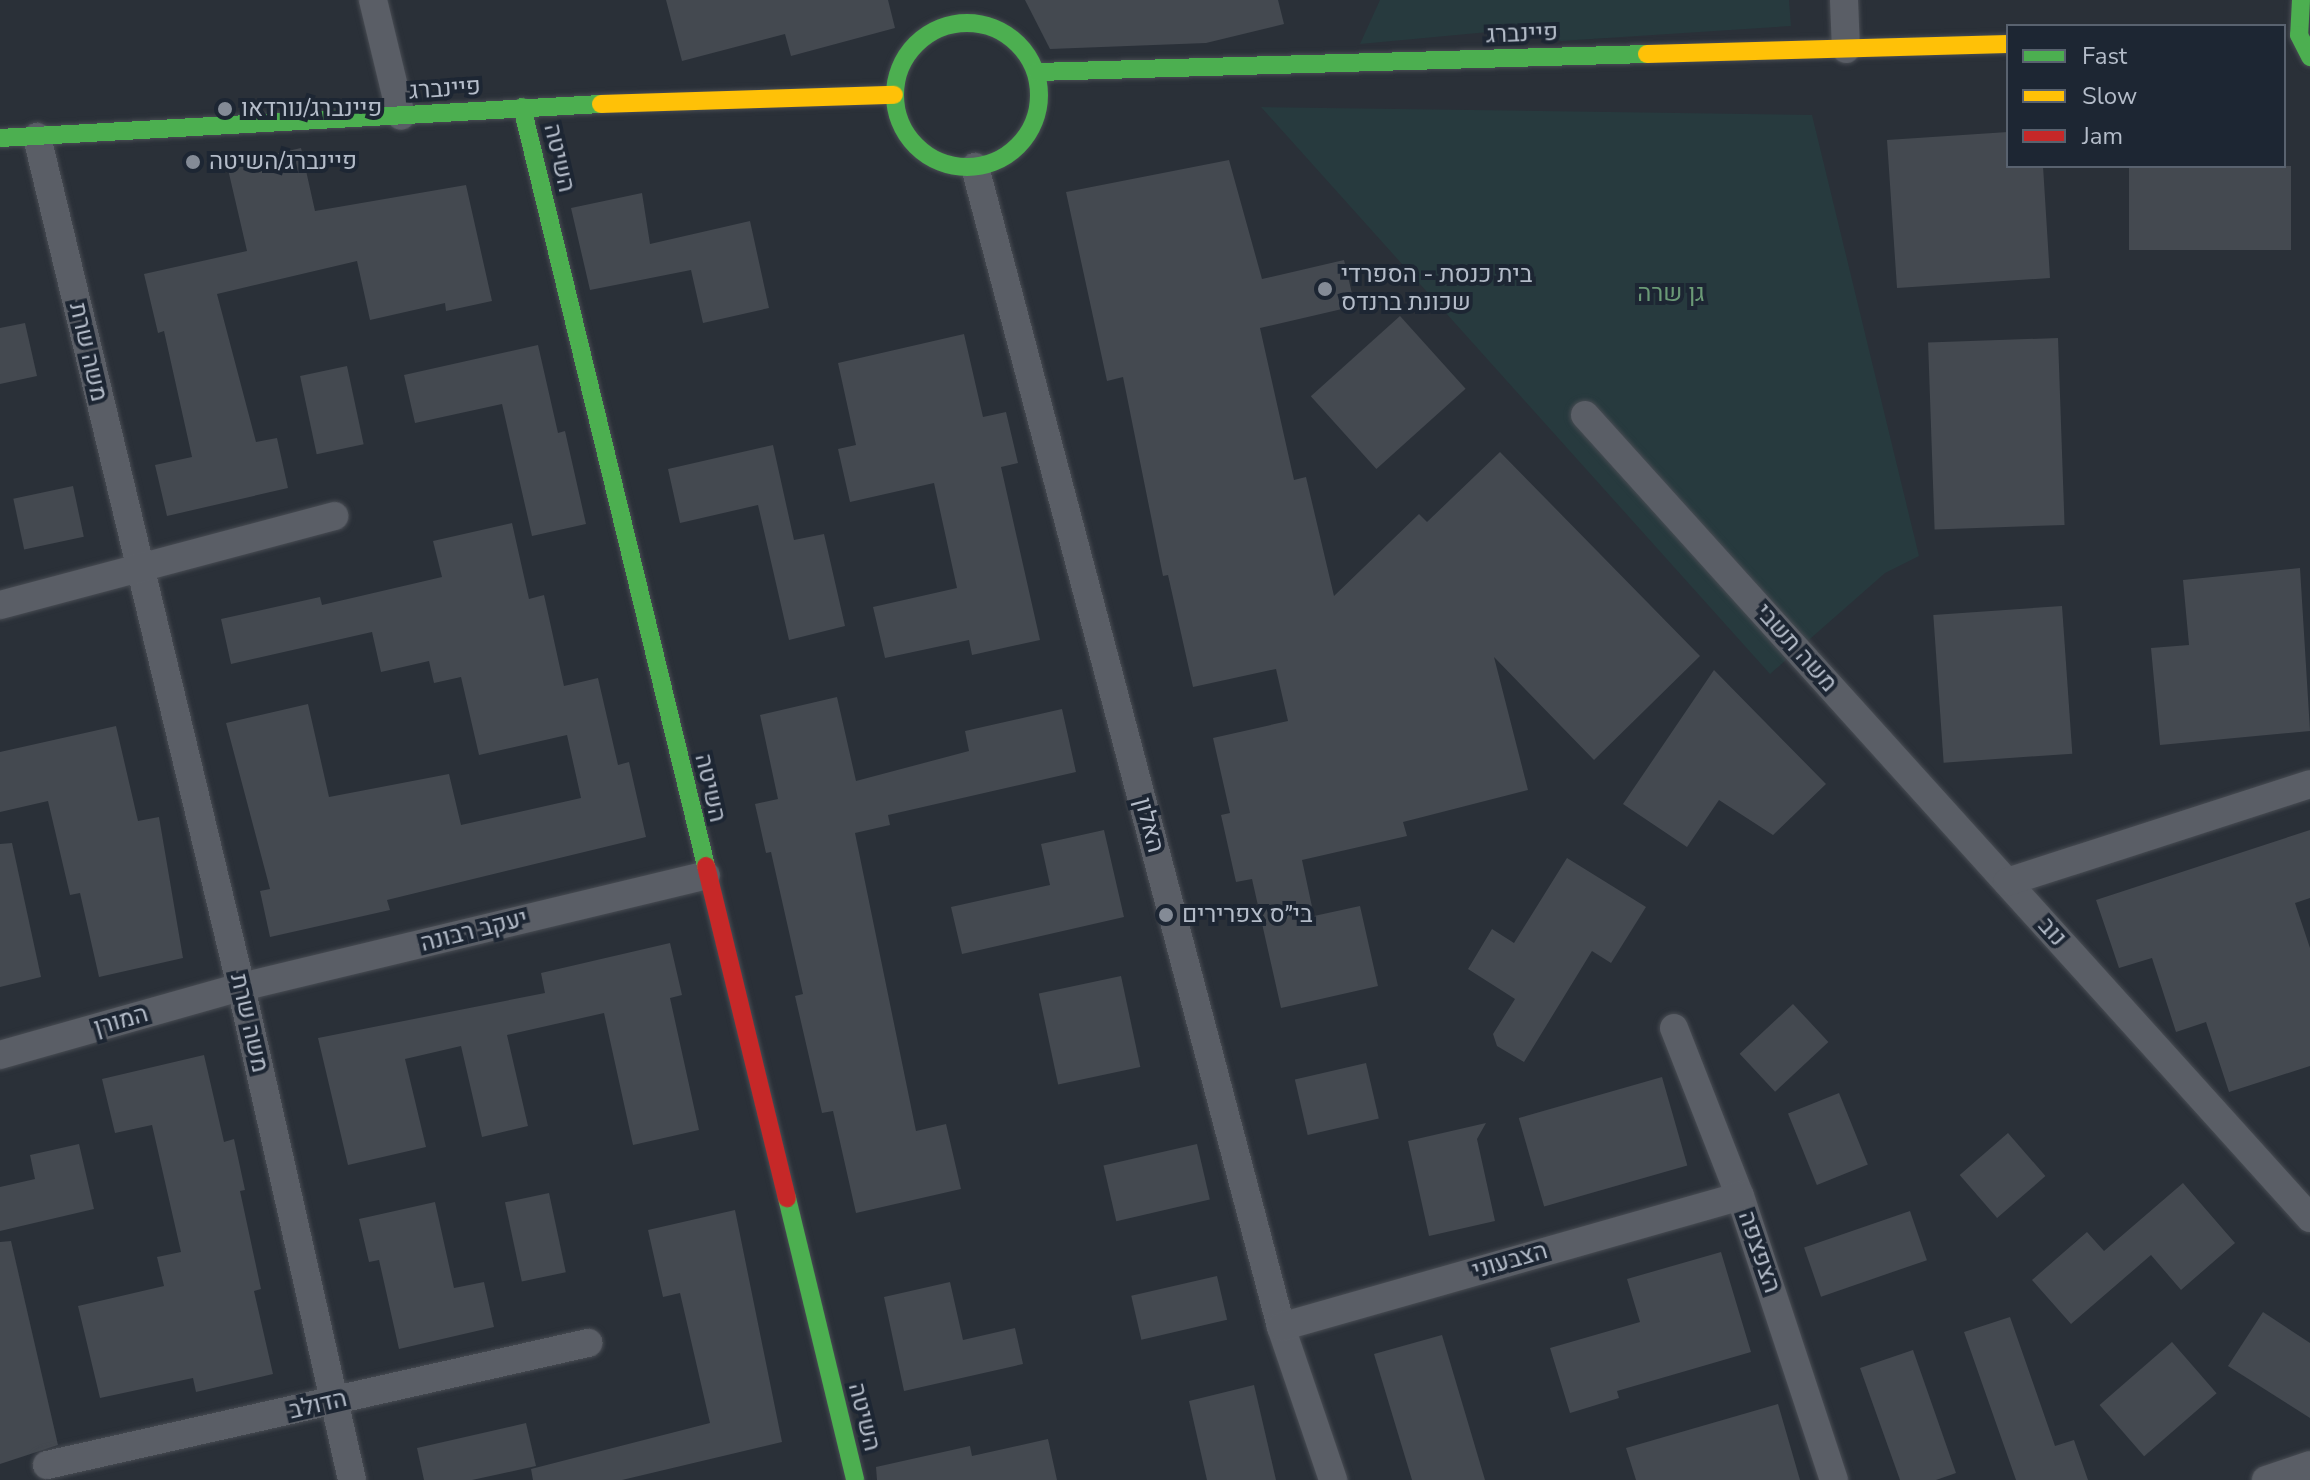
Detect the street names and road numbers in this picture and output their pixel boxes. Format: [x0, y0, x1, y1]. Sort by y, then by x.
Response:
street label: פיינברג [1486, 18, 1558, 50]
street label: פיינברג [408, 72, 482, 106]
street label: השיטה [537, 121, 581, 195]
street label: משה שרת [63, 300, 113, 404]
street label: משה תשבי [1749, 598, 1843, 698]
street label: השיטה [688, 751, 732, 825]
street label: האלון [1128, 794, 1170, 856]
street label: יעקב רבונה [418, 904, 530, 958]
street label: נוב [2032, 912, 2072, 952]
street label: משה שרת [224, 971, 274, 1075]
street label: המורן [91, 1000, 151, 1042]
street label: הצפצפה [1732, 1207, 1786, 1297]
street label: הצבעוני [1469, 1237, 1551, 1285]
street label: השיטה [842, 1380, 886, 1454]
street label: הדולב [286, 1384, 350, 1426]

